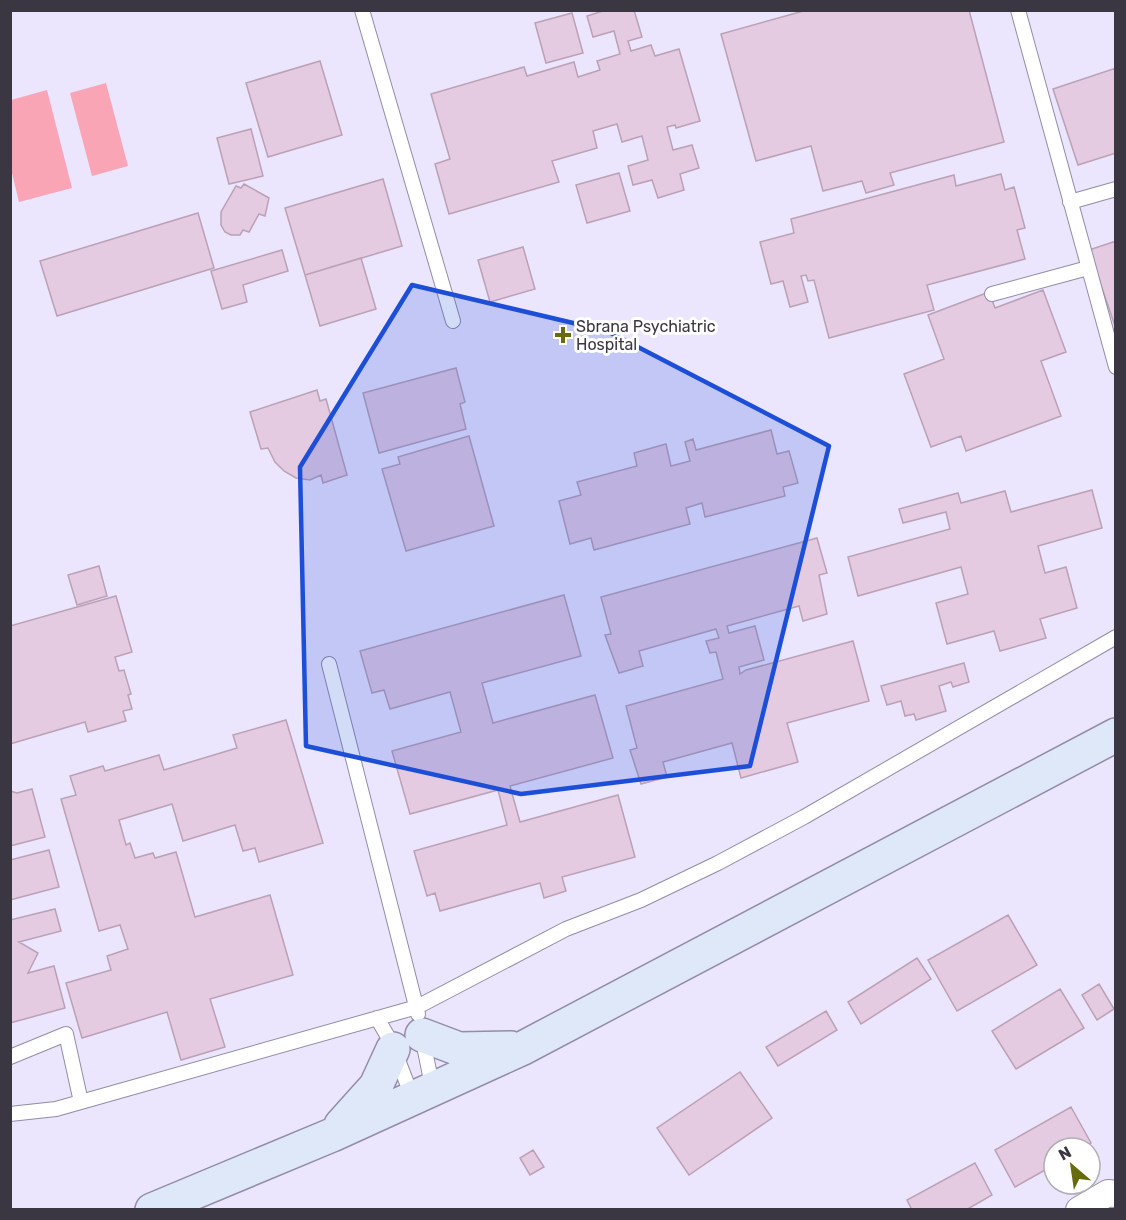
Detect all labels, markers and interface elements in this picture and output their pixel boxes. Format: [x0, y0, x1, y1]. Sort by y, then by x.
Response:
place label: Sbrana Psychiatric Hospital [576, 317, 716, 354]
marker: Sbrana Psychiatric Hospital [554, 326, 572, 344]
north arrow [1042, 1136, 1102, 1196]
text: N [1055, 1142, 1075, 1164]

